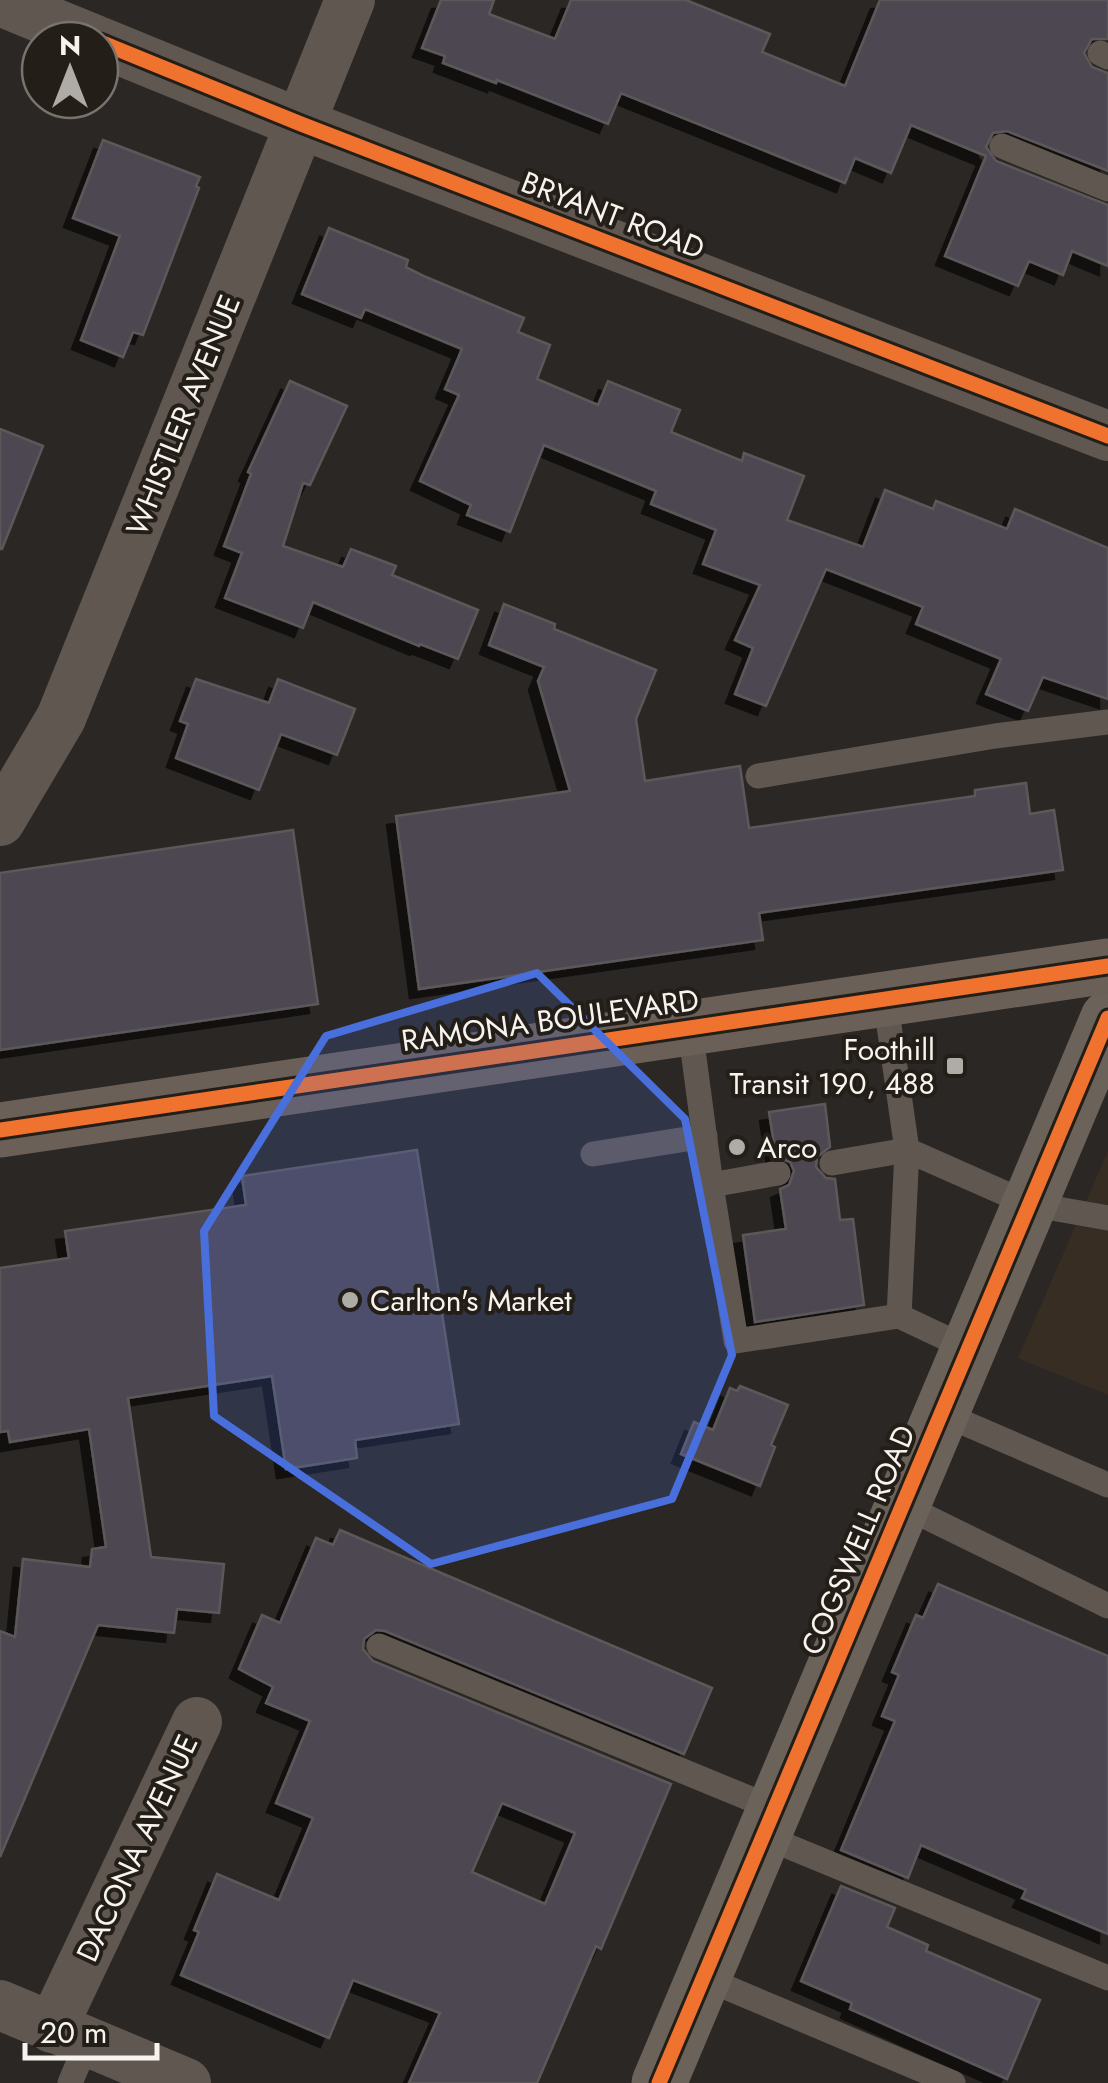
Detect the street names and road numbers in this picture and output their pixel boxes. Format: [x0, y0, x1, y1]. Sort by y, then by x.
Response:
street label: BRYANT ROAD [515, 160, 711, 270]
street label: WHISTLER AVENUE [115, 288, 251, 542]
street label: RAMONA BOULEVARD [399, 978, 701, 1062]
street label: COGSWELL ROAD [790, 1418, 926, 1662]
street label: DACONA AVENUE [65, 1727, 209, 1969]

